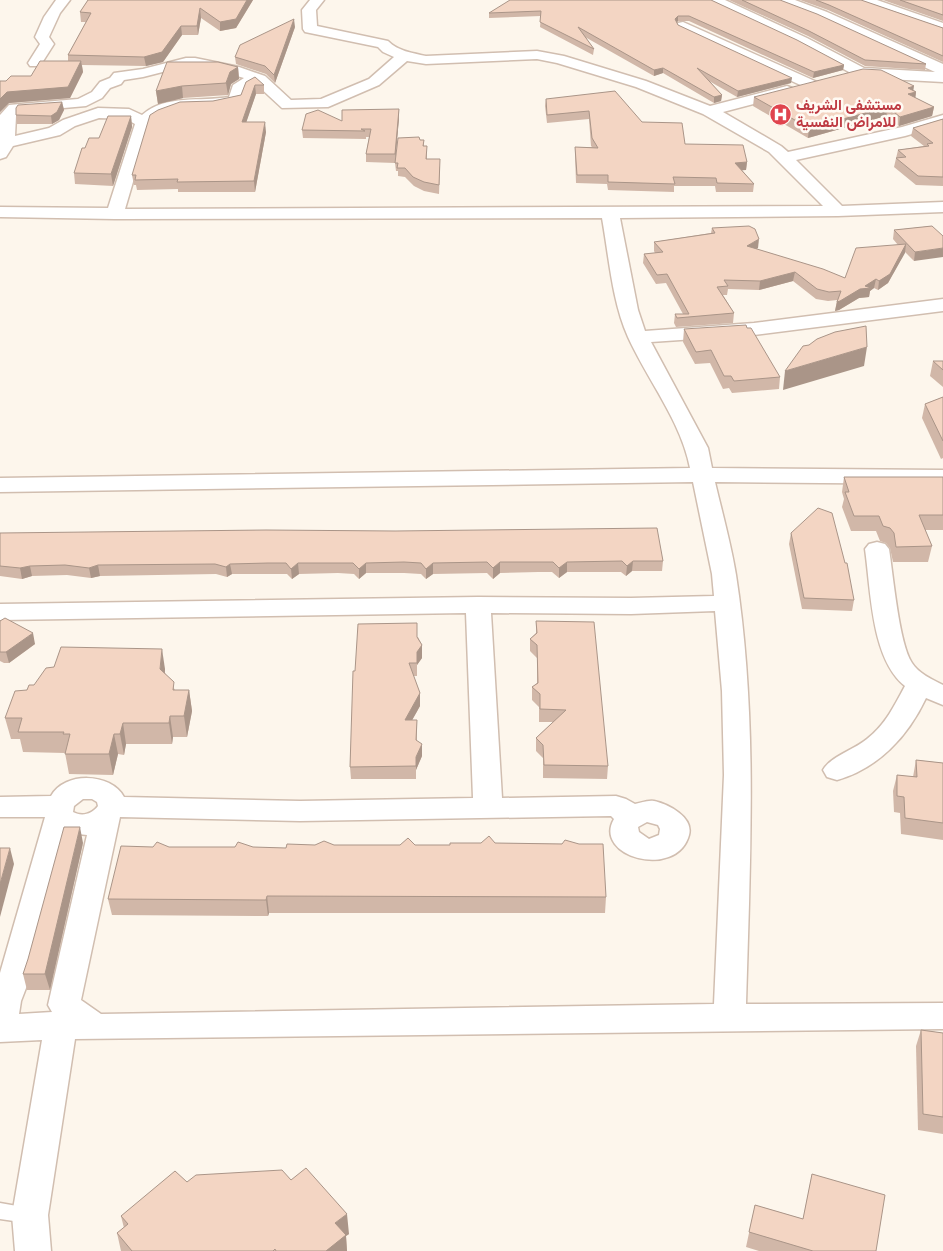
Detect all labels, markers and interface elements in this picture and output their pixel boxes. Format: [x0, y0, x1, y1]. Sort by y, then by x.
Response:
place label: مستشفى الشريف للامراض النفسية [796, 96, 902, 131]
hospital icon: مستشفى الشريف للامراض النفسية [768, 102, 792, 126]

